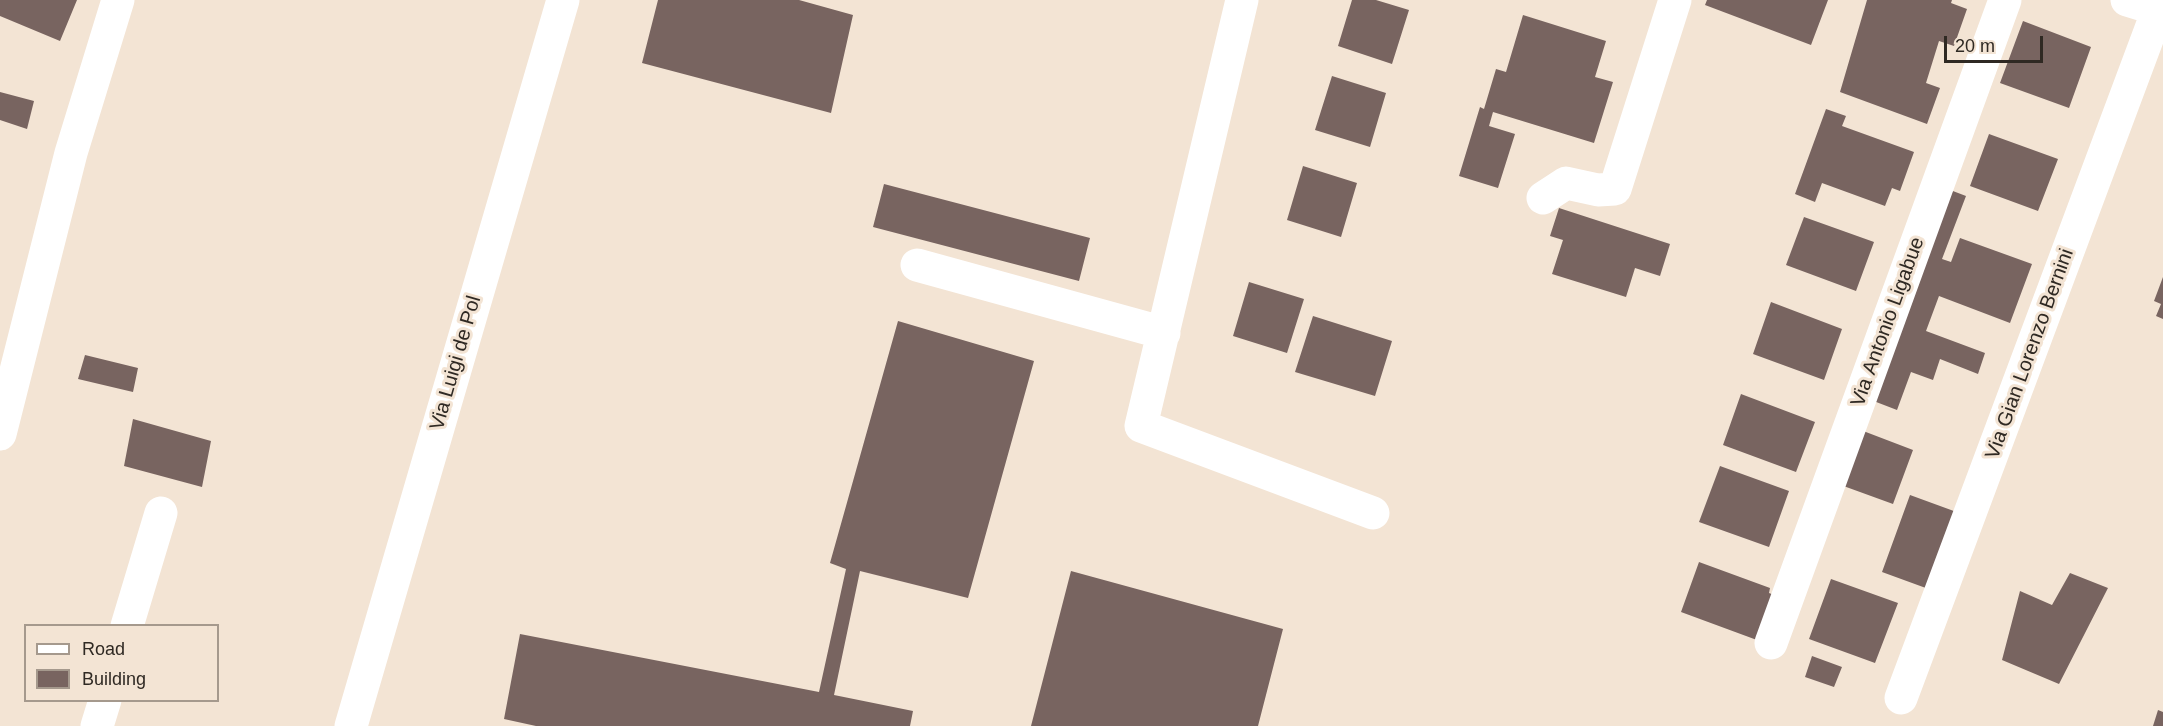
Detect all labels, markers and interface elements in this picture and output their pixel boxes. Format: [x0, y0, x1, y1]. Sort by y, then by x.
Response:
scale bar [1947, 24, 2046, 62]
text: 20 m [1955, 36, 1995, 56]
street label: Via Antonio Ligabue [1846, 234, 1930, 410]
street label: Via Gian Lorenzo Bernini [1981, 246, 2079, 462]
street label: Via Luigi de Pol [425, 293, 487, 433]
legend [24, 624, 219, 702]
text: Road [82, 639, 125, 659]
text: Building [82, 669, 146, 689]

